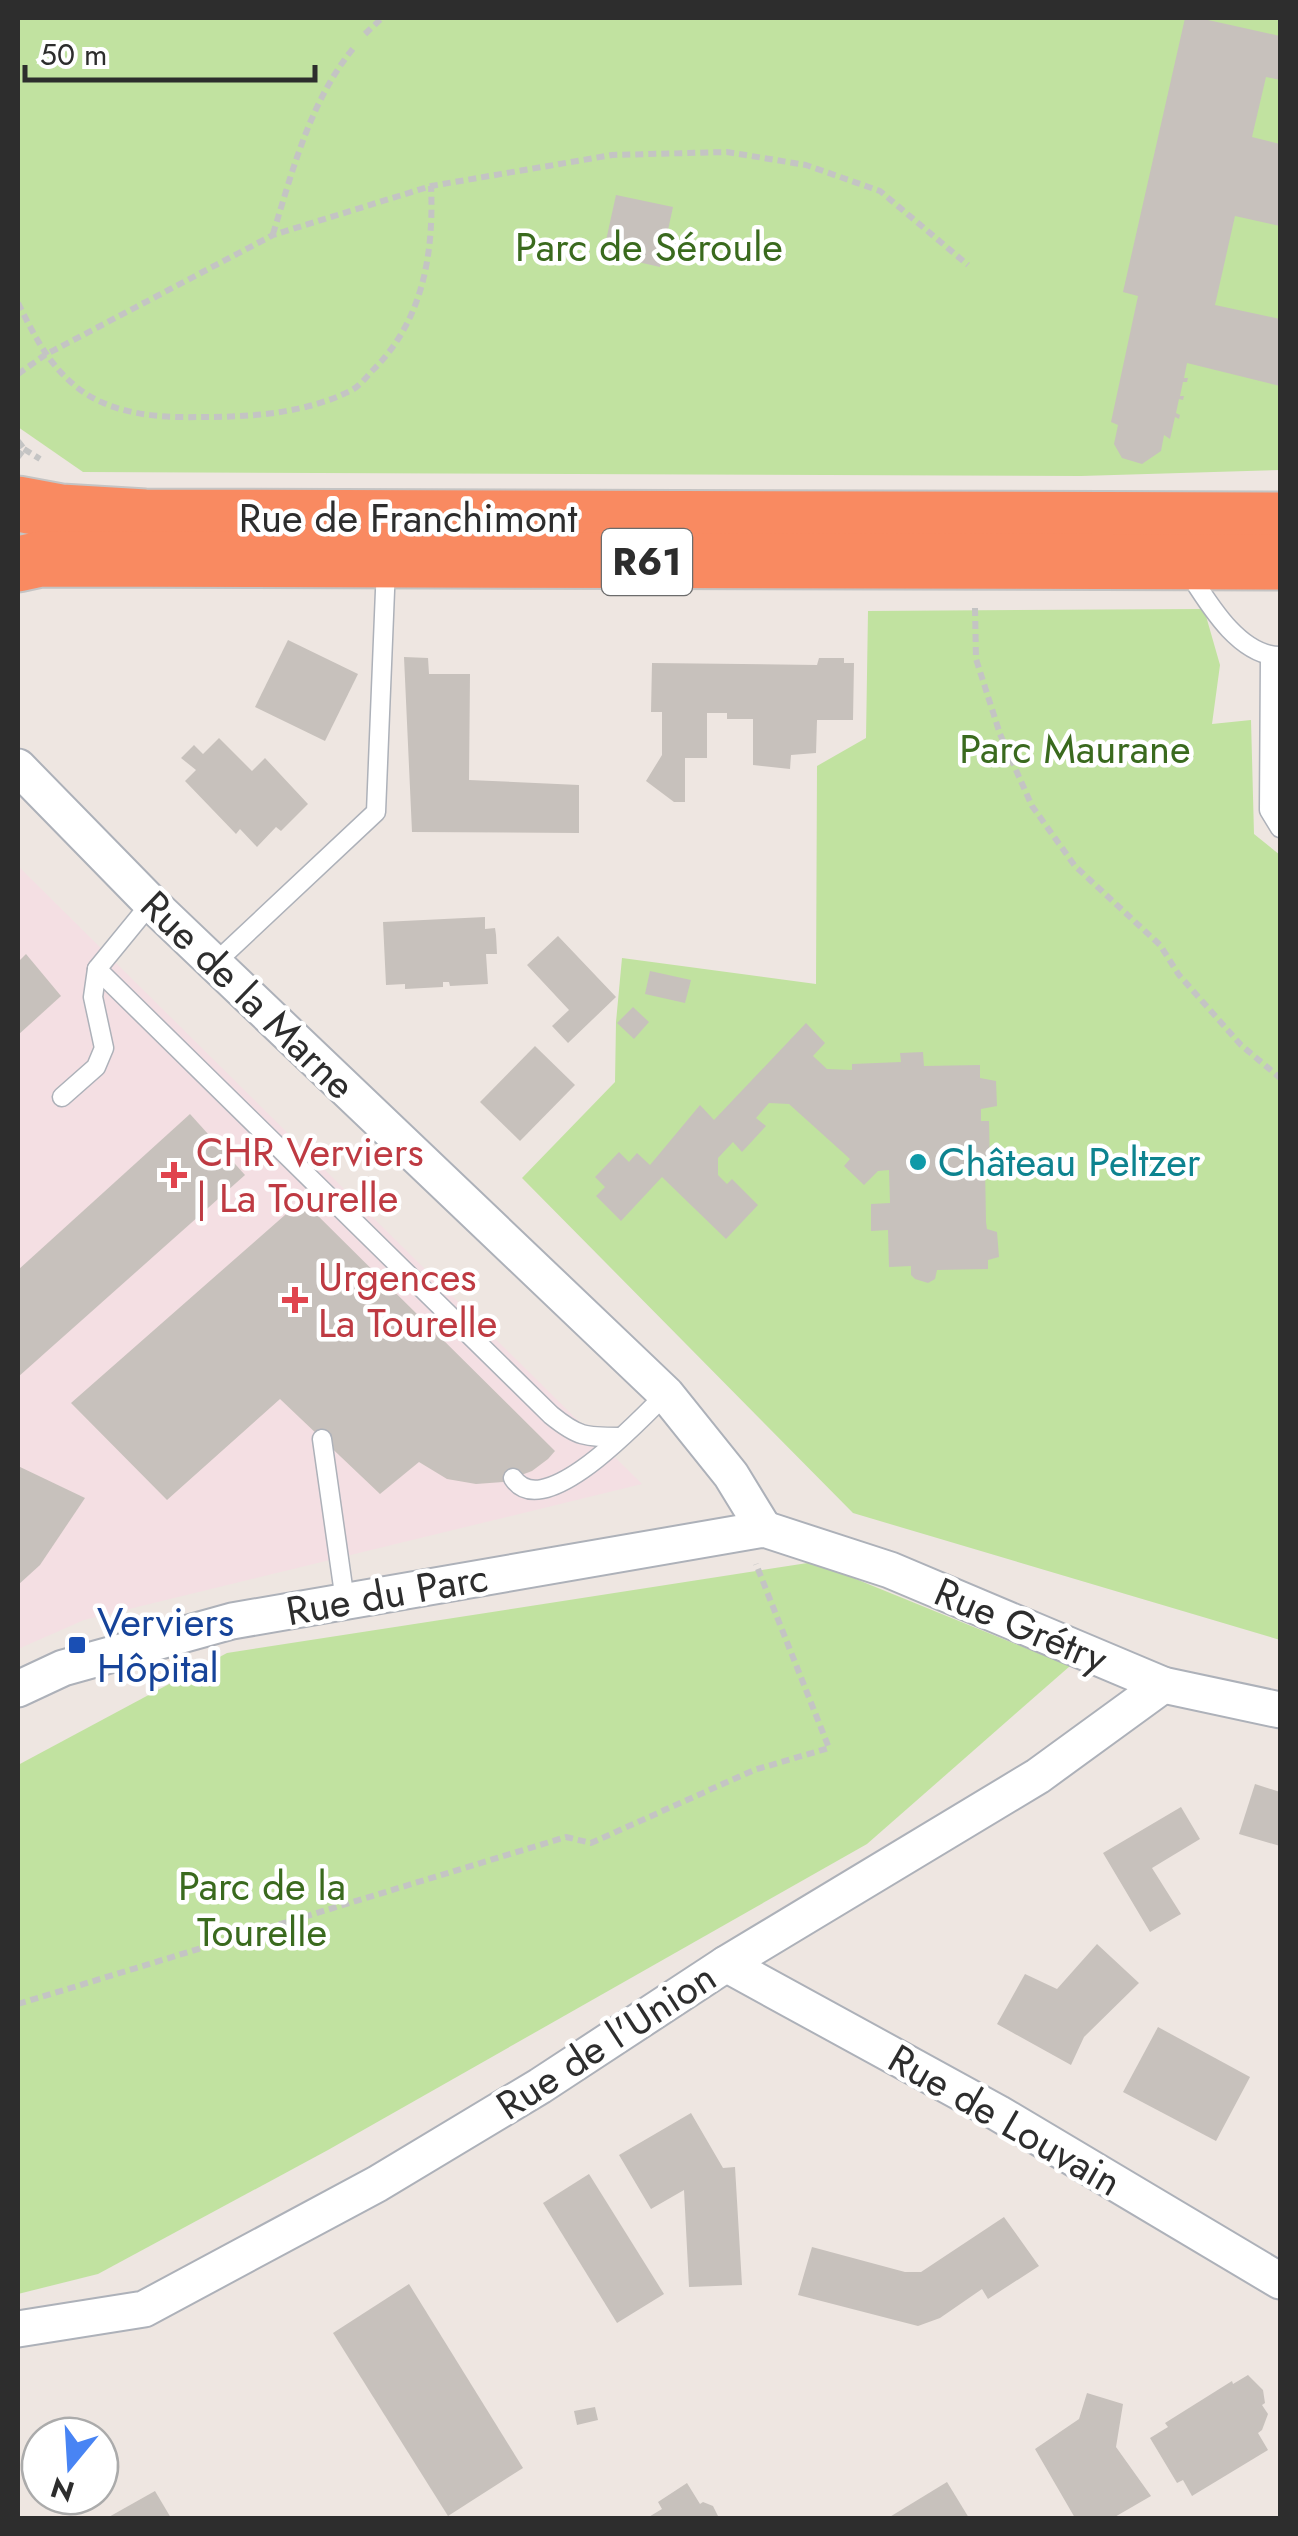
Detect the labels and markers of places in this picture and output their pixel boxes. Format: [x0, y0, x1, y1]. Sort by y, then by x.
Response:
place label: CHR Verviers | La Tourelle [196, 1123, 424, 1227]
place label: Château Peltzer [938, 1133, 1201, 1191]
marker: Château Peltzer [907, 1151, 929, 1173]
marker: CHR Verviers | La Tourelle [161, 1162, 187, 1188]
place label: Urgences La Tourelle [318, 1248, 497, 1352]
marker: Urgences La Tourelle [282, 1287, 308, 1313]
place label: Verviers Hôpital [97, 1593, 234, 1697]
marker: Verviers Hôpital [66, 1634, 88, 1656]

